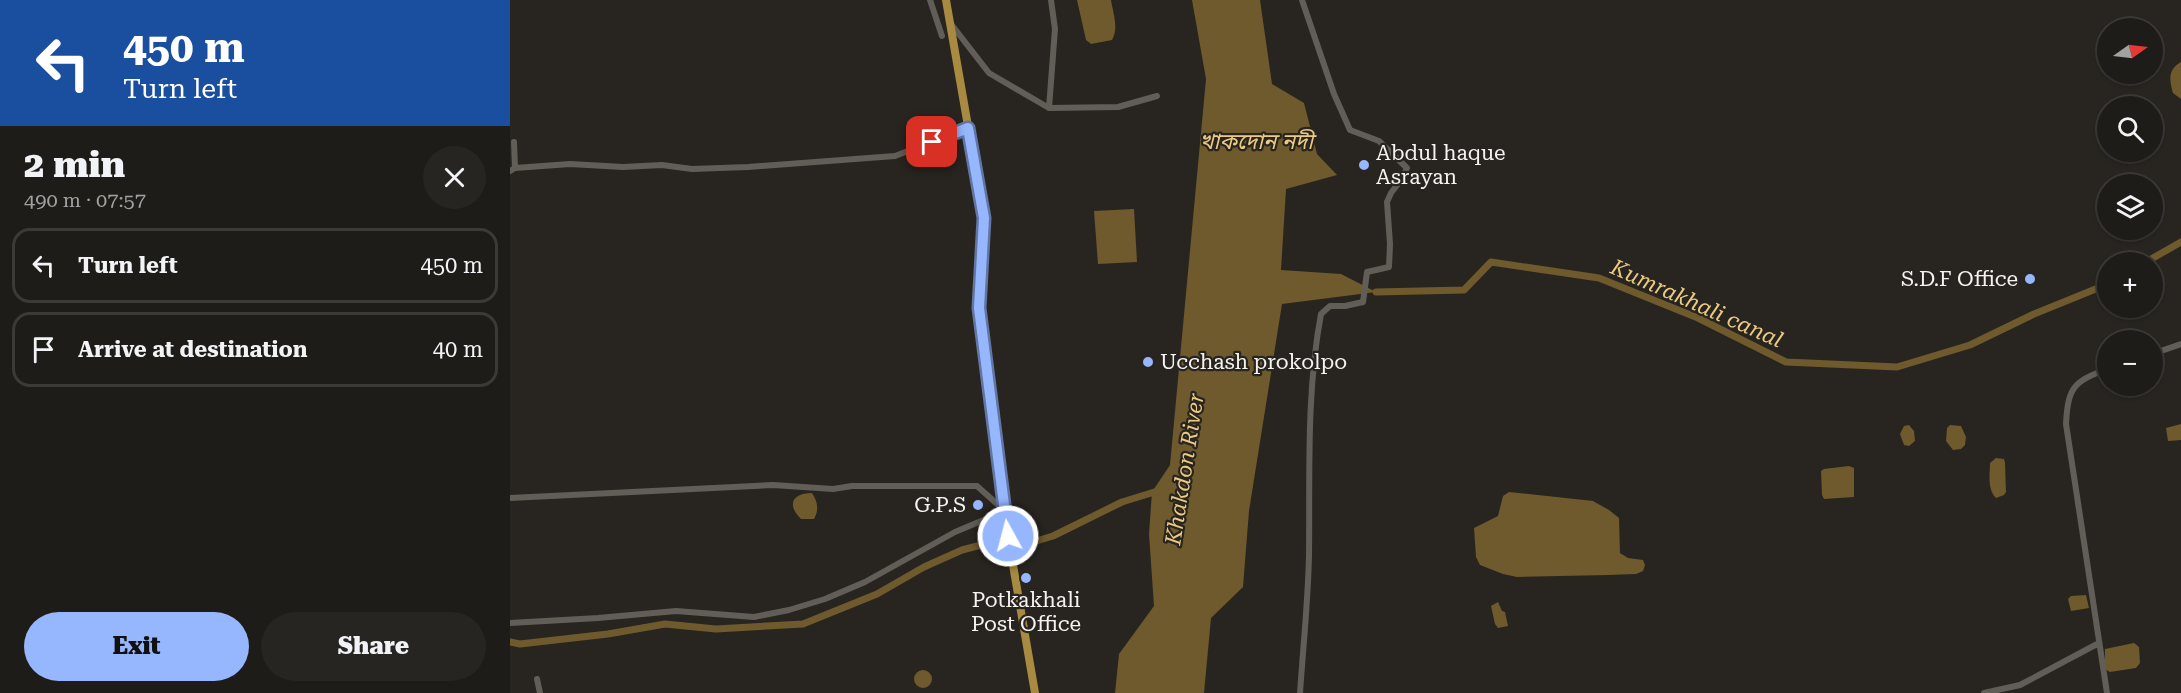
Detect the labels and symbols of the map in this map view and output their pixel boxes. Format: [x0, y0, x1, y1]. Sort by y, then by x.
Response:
north arrow [2097, 18, 2163, 84]
pin [906, 116, 957, 167]
water label: খাকদোন নদী [1199, 129, 1317, 154]
place label: Abdul haque Asrayan [1376, 141, 1506, 189]
marker: Abdul haque Asrayan [1357, 158, 1371, 172]
water label: Kumrakhali canal [1606, 254, 1787, 353]
place label: S.D.F Office [1901, 267, 2018, 291]
marker: S.D.F Office [2023, 272, 2037, 286]
place label: Ucchash prokolpo [1160, 350, 1347, 374]
marker: Ucchash prokolpo [1141, 355, 1155, 369]
water label: Khakdon River [1160, 391, 1209, 548]
place label: G.P.S [914, 493, 966, 517]
marker: G.P.S [971, 498, 985, 512]
position arrow [976, 504, 1040, 568]
marker: Potkakhali Post Office [1019, 571, 1033, 585]
place label: Potkakhali Post Office [971, 588, 1081, 636]

